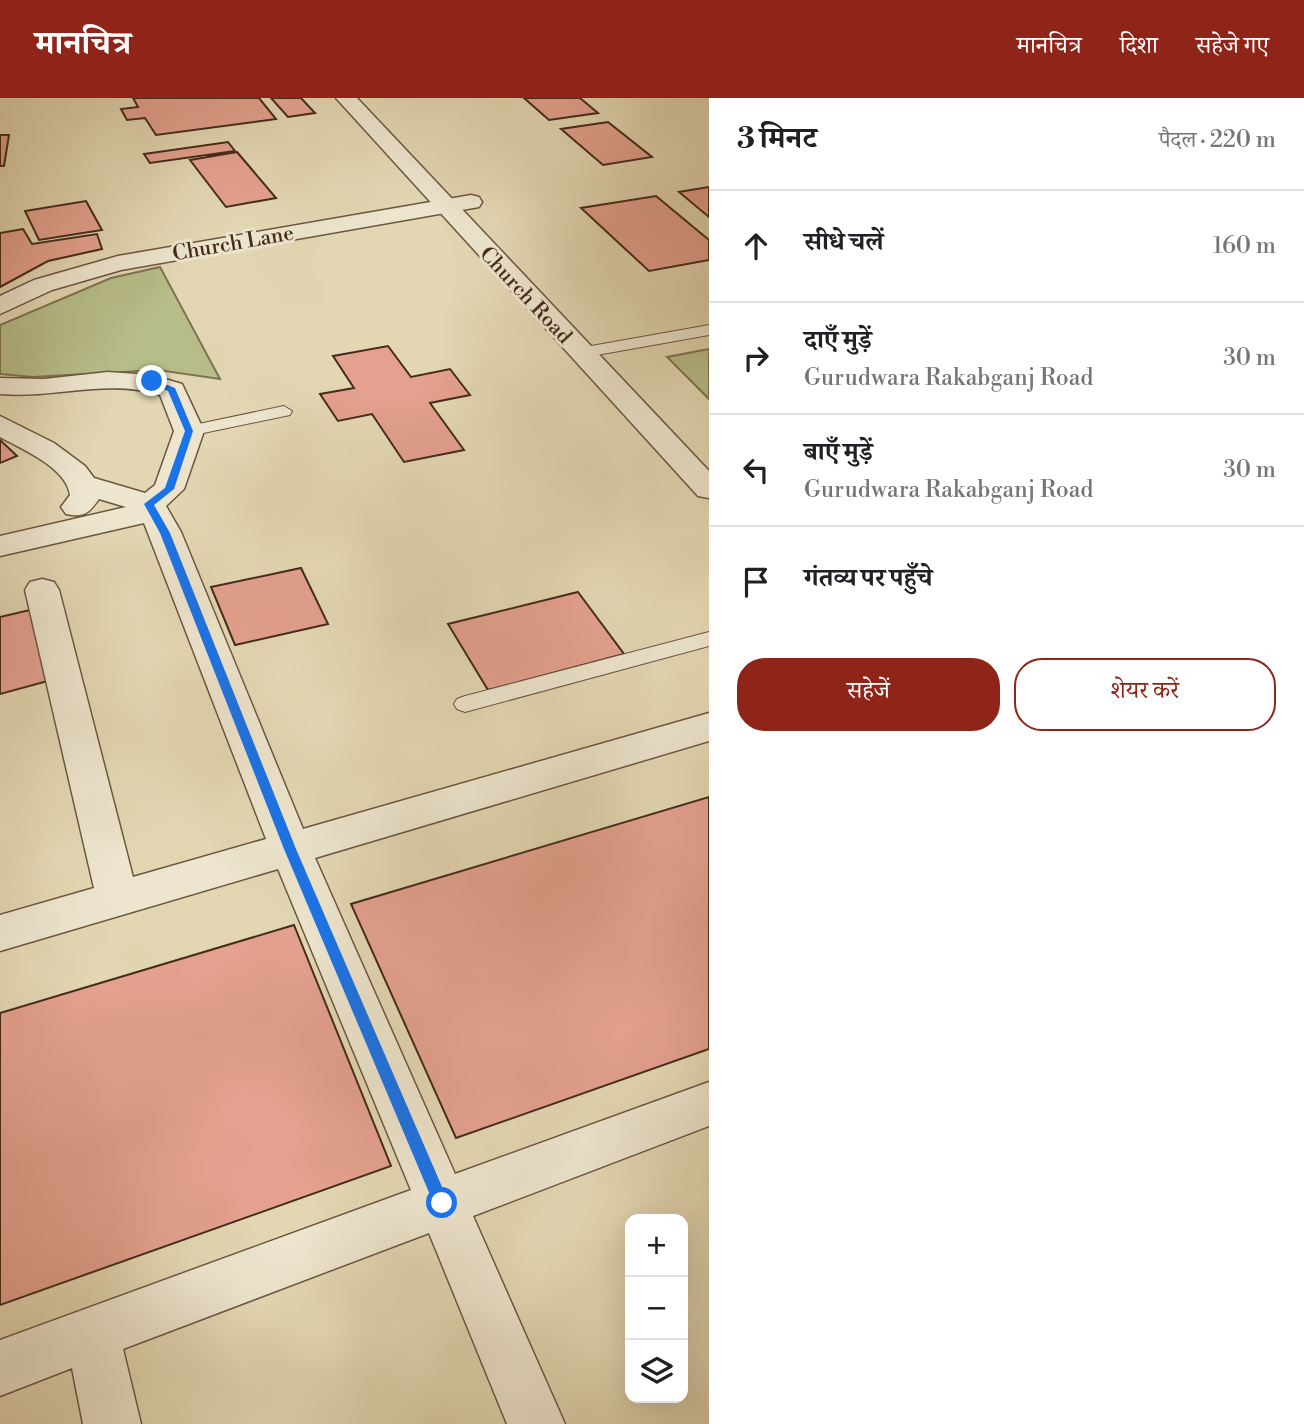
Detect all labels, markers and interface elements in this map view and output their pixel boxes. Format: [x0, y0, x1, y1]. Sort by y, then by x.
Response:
text: मानचित्र [35, 24, 131, 65]
text: मानचित्र [1017, 31, 1082, 61]
text: दिशा [1120, 31, 1158, 61]
text: सहेजे गए [1196, 31, 1269, 61]
text: 3 मिनट [737, 120, 817, 158]
text: पैदल · 220 m [1159, 126, 1276, 154]
street label: Church Lane [171, 221, 296, 267]
text: सीधे चलें [804, 226, 884, 258]
icon: ahead [737, 227, 775, 265]
text: 160 m [1213, 232, 1276, 260]
street label: Church Road [474, 242, 577, 350]
text: दाएँ मुड़ें [804, 324, 872, 356]
icon: right [737, 339, 775, 377]
text: 30 m [1223, 344, 1276, 372]
text: Gurudwara Rakabganj Road [804, 364, 1093, 392]
route end [136, 365, 167, 396]
text: बाएँ मुड़ें [804, 436, 873, 468]
icon: left [737, 451, 775, 489]
text: 30 m [1223, 456, 1276, 484]
text: Gurudwara Rakabganj Road [804, 476, 1093, 504]
text: गंतव्य पर पहुँचे [804, 562, 933, 594]
icon: arrive [737, 563, 775, 601]
button: सहेजें [737, 658, 1000, 731]
button: शेयर करें [1014, 658, 1276, 731]
route start [426, 1187, 457, 1218]
map controls [625, 1214, 688, 1403]
button: + [625, 1214, 688, 1277]
button: − [625, 1277, 688, 1340]
button: layers [625, 1340, 688, 1403]

